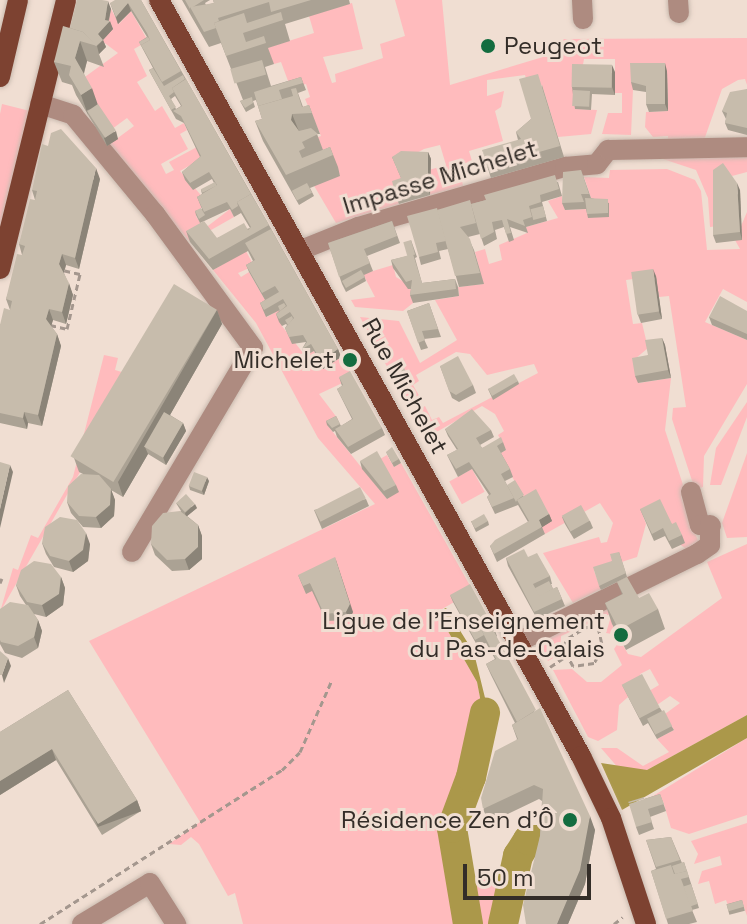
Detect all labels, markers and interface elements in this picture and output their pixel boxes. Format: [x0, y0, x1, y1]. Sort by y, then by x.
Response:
place label: Peugeot [504, 32, 602, 60]
marker: Peugeot [479, 37, 497, 55]
street label: Impasse Michelet [339, 134, 541, 220]
street label: Rue Michelet [356, 313, 454, 459]
place label: Michelet [233, 346, 334, 374]
marker: Michelet [341, 351, 359, 369]
place label: Ligue de l'Enseignement du Pas-de-Calais [322, 607, 605, 663]
marker: Ligue de l'Enseignement du Pas-de-Calais [612, 626, 630, 644]
place label: Résidence Zen d'Ô [341, 806, 554, 834]
marker: Résidence Zen d'Ô [561, 811, 579, 829]
scale bar [467, 848, 595, 898]
text: 50 m [477, 862, 534, 893]

